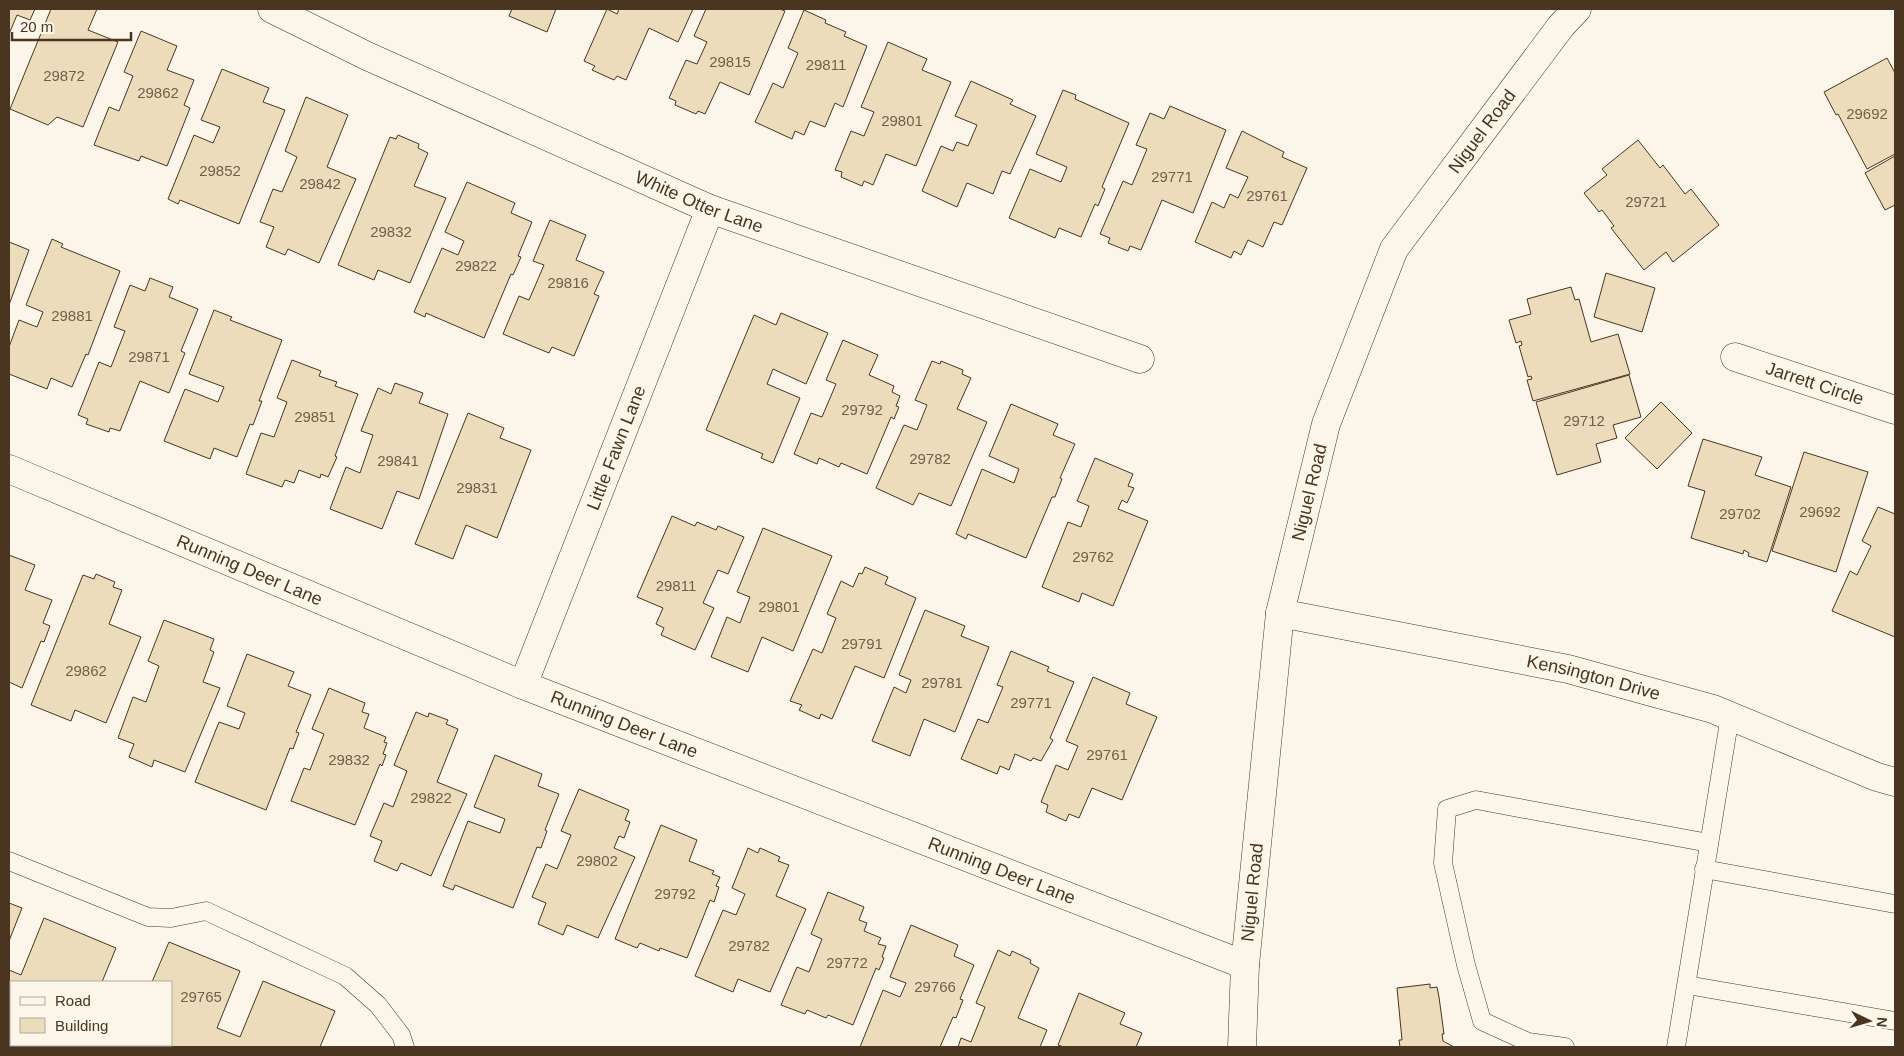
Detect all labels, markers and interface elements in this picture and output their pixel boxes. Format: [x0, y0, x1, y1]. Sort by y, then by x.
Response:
scale bar [12, 10, 131, 42]
text: 20 m [20, 18, 53, 35]
house number: 29815 [709, 53, 751, 70]
house number: 29811 [806, 56, 846, 73]
house number: 29872 [43, 67, 85, 84]
house number: 29862 [137, 84, 179, 101]
street label: Niguel Road [1444, 86, 1520, 177]
house number: 29692 [1846, 105, 1888, 122]
house number: 29801 [881, 112, 923, 129]
house number: 29852 [199, 162, 241, 179]
street label: White Otter Lane [632, 167, 766, 237]
house number: 29771 [1151, 168, 1193, 185]
house number: 29842 [299, 175, 341, 192]
house number: 29761 [1246, 187, 1288, 204]
house number: 29721 [1625, 193, 1667, 210]
house number: 29832 [370, 223, 412, 240]
house number: 29822 [455, 257, 497, 274]
house number: 29816 [547, 274, 589, 291]
house number: 29881 [51, 307, 93, 324]
house number: 29871 [128, 348, 170, 365]
street label: Jarrett Circle [1763, 358, 1866, 409]
street label: Little Fawn Lane [583, 382, 650, 513]
house number: 29792 [841, 401, 883, 418]
house number: 29851 [294, 408, 336, 425]
house number: 29712 [1563, 412, 1605, 429]
street label: Niguel Road [1288, 442, 1331, 543]
house number: 29782 [909, 450, 951, 467]
house number: 29841 [377, 452, 419, 469]
house number: 29831 [456, 479, 498, 496]
house number: 29692 [1799, 503, 1841, 520]
house number: 29702 [1719, 505, 1761, 522]
street label: Running Deer Lane [174, 531, 325, 610]
house number: 29762 [1072, 548, 1114, 565]
house number: 29811 [656, 577, 696, 594]
house number: 29801 [758, 598, 800, 615]
house number: 29791 [841, 635, 883, 652]
street label: Kensington Drive [1525, 651, 1662, 704]
house number: 29862 [65, 662, 107, 679]
house number: 29781 [921, 674, 963, 691]
street label: Running Deer Lane [548, 687, 701, 762]
house number: 29771 [1010, 694, 1052, 711]
house number: 29761 [1086, 746, 1128, 763]
house number: 29832 [328, 751, 370, 768]
house number: 29822 [410, 789, 452, 806]
street label: Running Deer Lane [925, 833, 1078, 908]
street label: Niguel Road [1237, 842, 1267, 943]
house number: 29802 [576, 852, 618, 869]
house number: 29792 [654, 885, 696, 902]
house number: 29782 [728, 937, 770, 954]
house number: 29772 [826, 954, 868, 971]
house number: 29766 [914, 978, 956, 995]
legend [10, 981, 172, 1046]
house number: 29765 [180, 988, 222, 1005]
text: Road [55, 992, 91, 1009]
north arrow [1844, 996, 1894, 1046]
text: N [1874, 1016, 1890, 1028]
text: Building [55, 1017, 108, 1034]

